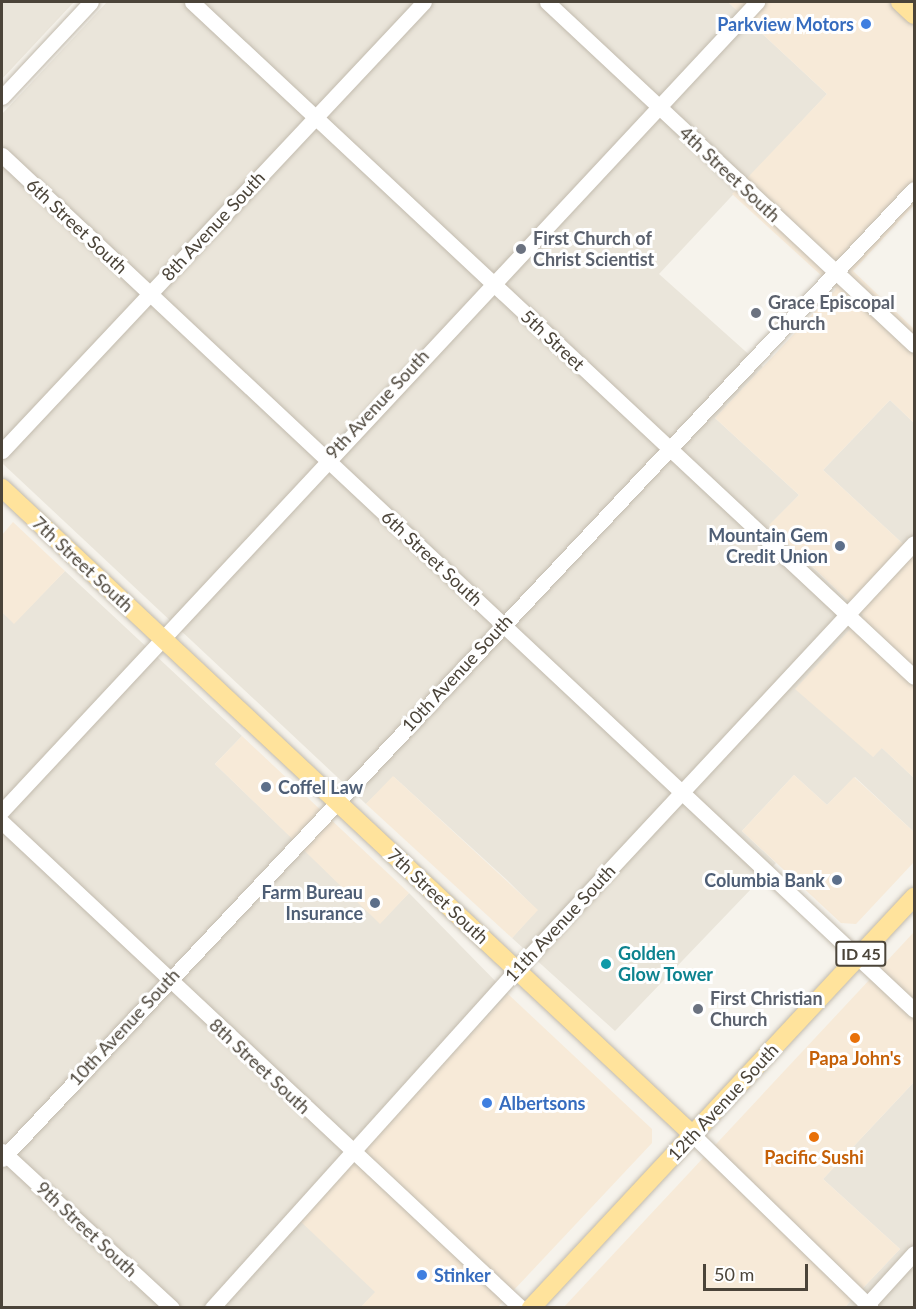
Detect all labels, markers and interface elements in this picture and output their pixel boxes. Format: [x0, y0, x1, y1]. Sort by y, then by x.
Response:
place label: Parkview Motors [717, 13, 854, 35]
marker: Parkview Motors [859, 17, 873, 31]
street label: 4th Street South [675, 122, 785, 226]
street label: 8th Avenue South [157, 167, 269, 285]
street label: 6th Street South [22, 174, 132, 278]
place label: First Church of Christ Scientist [533, 228, 654, 270]
marker: First Church of Christ Scientist [514, 242, 528, 256]
place label: Grace Episcopal Church [768, 292, 895, 334]
street label: 5th Street [517, 305, 589, 375]
marker: Grace Episcopal Church [749, 306, 763, 320]
street label: 9th Avenue South [321, 345, 433, 463]
street label: 6th Street South [377, 506, 487, 610]
street label: 7th Street South [28, 512, 138, 616]
place label: Mountain Gem Credit Union [708, 525, 828, 568]
marker: Mountain Gem Credit Union [833, 539, 847, 553]
street label: 10th Avenue South [397, 610, 517, 736]
place label: Coffel Law [278, 776, 363, 798]
marker: Coffel Law [259, 780, 273, 794]
street label: 7th Street South [383, 844, 493, 948]
street label: 11th Avenue South [500, 860, 620, 986]
place label: Columbia Bank [704, 869, 825, 891]
marker: Columbia Bank [830, 873, 844, 887]
place label: Farm Bureau Insurance [262, 882, 363, 924]
marker: Farm Bureau Insurance [368, 896, 382, 910]
road number: ID 45 [834, 941, 888, 967]
place label: Golden Glow Tower [618, 943, 714, 986]
marker: Golden Glow Tower [599, 957, 613, 971]
street label: 10th Avenue South [64, 964, 184, 1090]
place label: First Christian Church [710, 988, 823, 1030]
marker: First Christian Church [691, 1002, 705, 1016]
street label: 8th Street South [205, 1014, 315, 1118]
marker: Papa John's [848, 1031, 862, 1045]
street label: 12th Avenue South [663, 1039, 783, 1165]
place label: Papa John's [808, 1047, 902, 1069]
place label: Albertsons [499, 1092, 586, 1114]
marker: Albertsons [480, 1096, 494, 1110]
marker: Pacific Sushi [807, 1130, 821, 1144]
place label: Pacific Sushi [764, 1146, 864, 1168]
street label: 9th Street South [32, 1177, 142, 1281]
scale bar [706, 1252, 811, 1290]
text: 50 m [714, 1263, 754, 1285]
place label: Stinker [434, 1264, 491, 1286]
marker: Stinker [415, 1268, 429, 1282]

